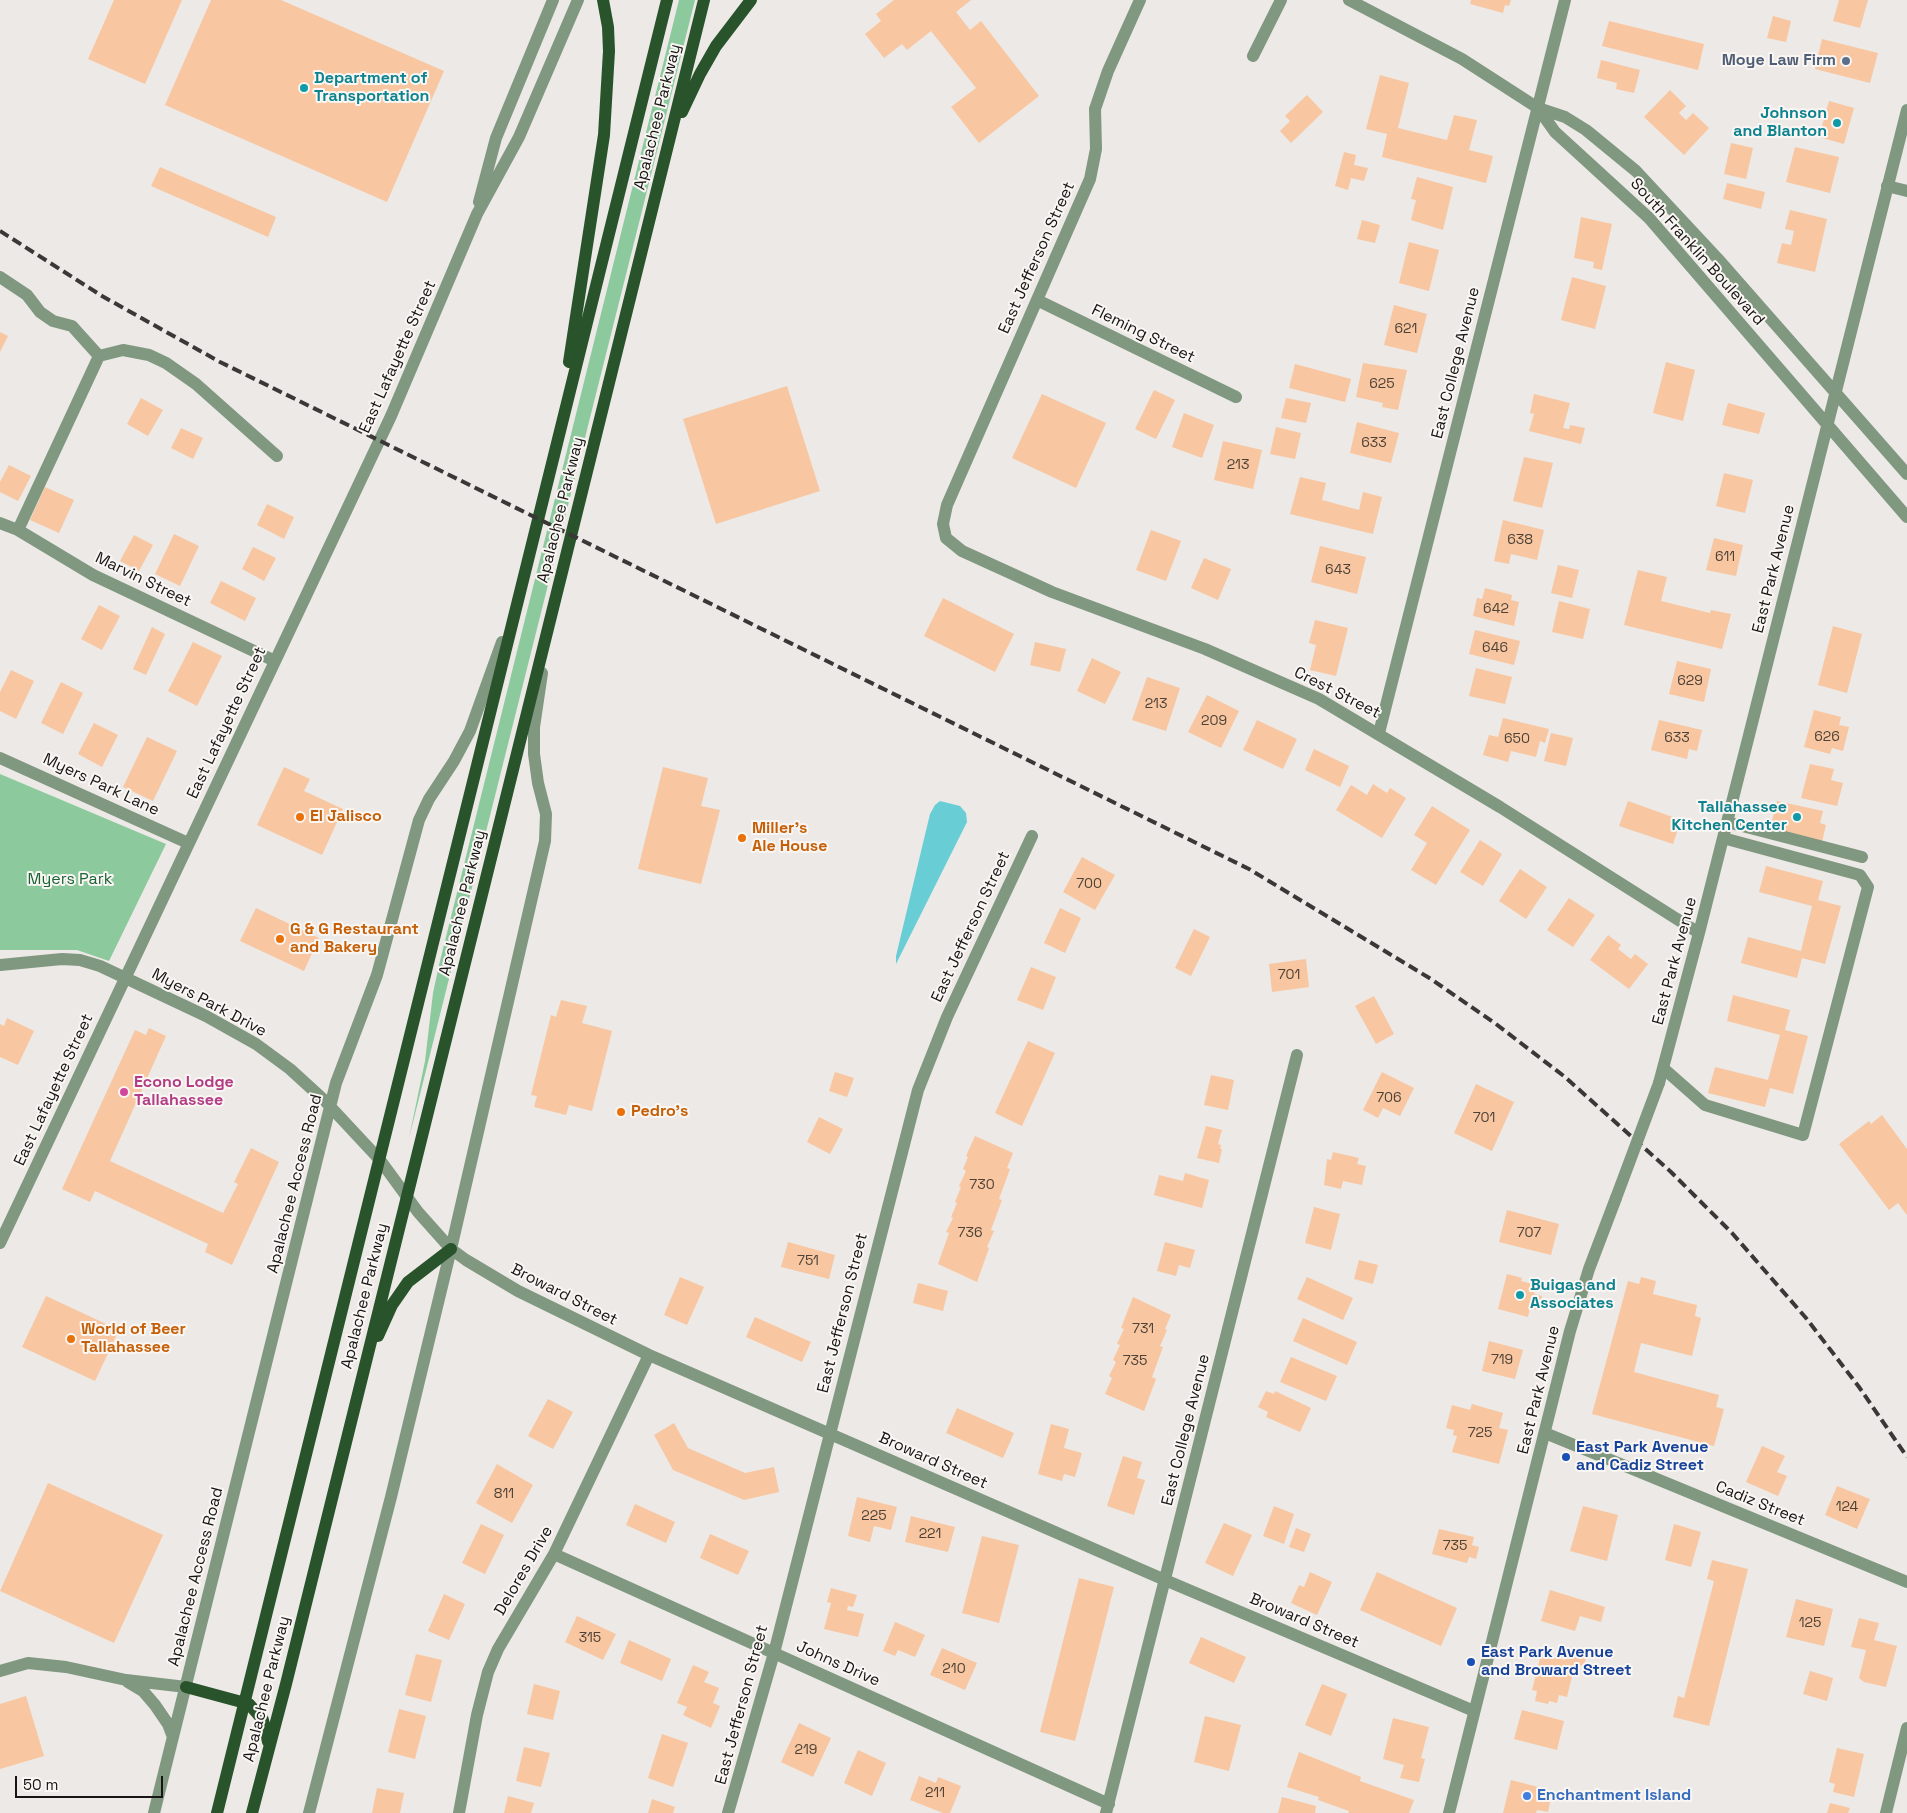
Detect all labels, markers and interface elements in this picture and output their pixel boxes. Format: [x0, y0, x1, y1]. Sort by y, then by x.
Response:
street label: Apalachee Parkway [631, 42, 685, 192]
place label: Moye Law Firm [1722, 51, 1836, 71]
marker: Moye Law Firm [1840, 55, 1852, 67]
place label: Department of Transportation [314, 69, 429, 107]
marker: Department of Transportation [298, 82, 310, 94]
place label: Johnson and Blanton [1733, 104, 1827, 142]
marker: Johnson and Blanton [1831, 117, 1843, 129]
street label: South Franklin Boulevard [1626, 174, 1768, 330]
street label: East Jefferson Street [995, 179, 1079, 337]
street label: East Lafayette Street [356, 278, 440, 436]
street label: East College Avenue [1428, 285, 1484, 441]
street label: Fleming Street [1088, 301, 1198, 367]
house number: 621 [1395, 321, 1417, 337]
house number: 625 [1369, 376, 1395, 392]
street label: Apalachee Parkway [534, 435, 588, 585]
house number: 633 [1361, 435, 1387, 451]
house number: 213 [1227, 457, 1249, 473]
street label: East Park Avenue [1749, 503, 1799, 635]
house number: 638 [1507, 532, 1533, 548]
street label: Marvin Street [92, 548, 194, 612]
house number: 611 [1715, 549, 1735, 565]
house number: 643 [1325, 562, 1351, 578]
house number: 642 [1483, 601, 1509, 617]
house number: 646 [1482, 640, 1508, 656]
street label: East Lafayette Street [183, 644, 271, 802]
street label: Crest Street [1291, 663, 1383, 723]
house number: 629 [1677, 673, 1703, 689]
house number: 213 [1145, 696, 1167, 712]
house number: 209 [1201, 713, 1227, 729]
house number: 626 [1814, 729, 1840, 745]
house number: 633 [1664, 730, 1690, 746]
house number: 650 [1504, 731, 1530, 747]
street label: Myers Park Lane [40, 750, 162, 820]
place label: Tallahassee Kitchen Center [1672, 798, 1787, 836]
place label: El Jalisco [310, 807, 382, 827]
marker: El Jalisco [294, 811, 306, 823]
marker: Tallahassee Kitchen Center [1791, 811, 1803, 823]
place label: Miller's Ale House [752, 819, 827, 857]
street label: Apalachee Parkway [436, 828, 490, 978]
marker: Miller's Ale House [736, 832, 748, 844]
street label: East Jefferson Street [928, 848, 1014, 1006]
park label: Myers Park [28, 870, 112, 890]
house number: 700 [1076, 876, 1102, 892]
street label: East Park Avenue [1649, 895, 1701, 1027]
place label: G & G Restaurant and Bakery [290, 920, 419, 958]
marker: G & G Restaurant and Bakery [274, 933, 286, 945]
street label: Myers Park Drive [148, 965, 270, 1041]
house number: 701 [1278, 967, 1300, 983]
street label: East Lafayette Street [10, 1011, 98, 1169]
place label: Econo Lodge Tallahassee [134, 1073, 234, 1111]
marker: Econo Lodge Tallahassee [118, 1086, 130, 1098]
house number: 706 [1376, 1090, 1402, 1106]
street label: Apalachee Access Road [263, 1092, 327, 1276]
place label: Pedro's [631, 1102, 688, 1122]
marker: Pedro's [615, 1106, 627, 1118]
house number: 701 [1473, 1110, 1495, 1126]
house number: 730 [969, 1177, 995, 1193]
street label: Apalachee Parkway [338, 1221, 392, 1371]
house number: 736 [958, 1225, 982, 1241]
house number: 707 [1517, 1225, 1541, 1241]
street label: East Jefferson Street [814, 1231, 872, 1395]
house number: 751 [797, 1253, 819, 1269]
street label: Broward Street [508, 1260, 620, 1330]
place label: Buigas and Associates [1530, 1276, 1616, 1314]
marker: Buigas and Associates [1514, 1289, 1526, 1301]
place label: World of Beer Tallahassee [81, 1320, 186, 1358]
house number: 731 [1132, 1321, 1154, 1337]
street label: East Park Avenue [1514, 1324, 1564, 1456]
marker: World of Beer Tallahassee [65, 1333, 77, 1345]
street label: East College Avenue [1158, 1352, 1214, 1508]
house number: 719 [1491, 1352, 1513, 1368]
house number: 735 [1123, 1353, 1147, 1369]
house number: 725 [1468, 1425, 1492, 1441]
street label: Broward Street [876, 1428, 990, 1494]
place label: East Park Avenue and Cadiz Street [1576, 1438, 1708, 1476]
marker: East Park Avenue and Cadiz Street [1560, 1451, 1572, 1463]
street label: Cadiz Street [1712, 1477, 1808, 1531]
street label: Apalachee Access Road [164, 1485, 228, 1669]
house number: 811 [494, 1486, 514, 1502]
house number: 124 [1836, 1499, 1858, 1515]
house number: 225 [861, 1508, 887, 1524]
street label: Delores Drive [491, 1523, 557, 1619]
house number: 221 [919, 1526, 941, 1542]
house number: 735 [1443, 1538, 1467, 1554]
street label: Broward Street [1246, 1589, 1362, 1653]
street label: Apalachee Parkway [240, 1614, 294, 1764]
house number: 125 [1799, 1615, 1821, 1631]
street label: East Jefferson Street [711, 1623, 773, 1787]
house number: 315 [579, 1630, 601, 1646]
street label: Johns Drive [793, 1637, 883, 1691]
place label: East Park Avenue and Broward Street [1481, 1643, 1631, 1681]
marker: East Park Avenue and Broward Street [1465, 1656, 1477, 1668]
house number: 210 [942, 1661, 966, 1677]
house number: 219 [795, 1742, 817, 1758]
scale bar [18, 1766, 165, 1798]
text: 50 m [23, 1775, 58, 1794]
house number: 211 [925, 1785, 945, 1801]
place label: Enchantment Island [1537, 1786, 1691, 1806]
marker: Enchantment Island [1521, 1790, 1533, 1802]

